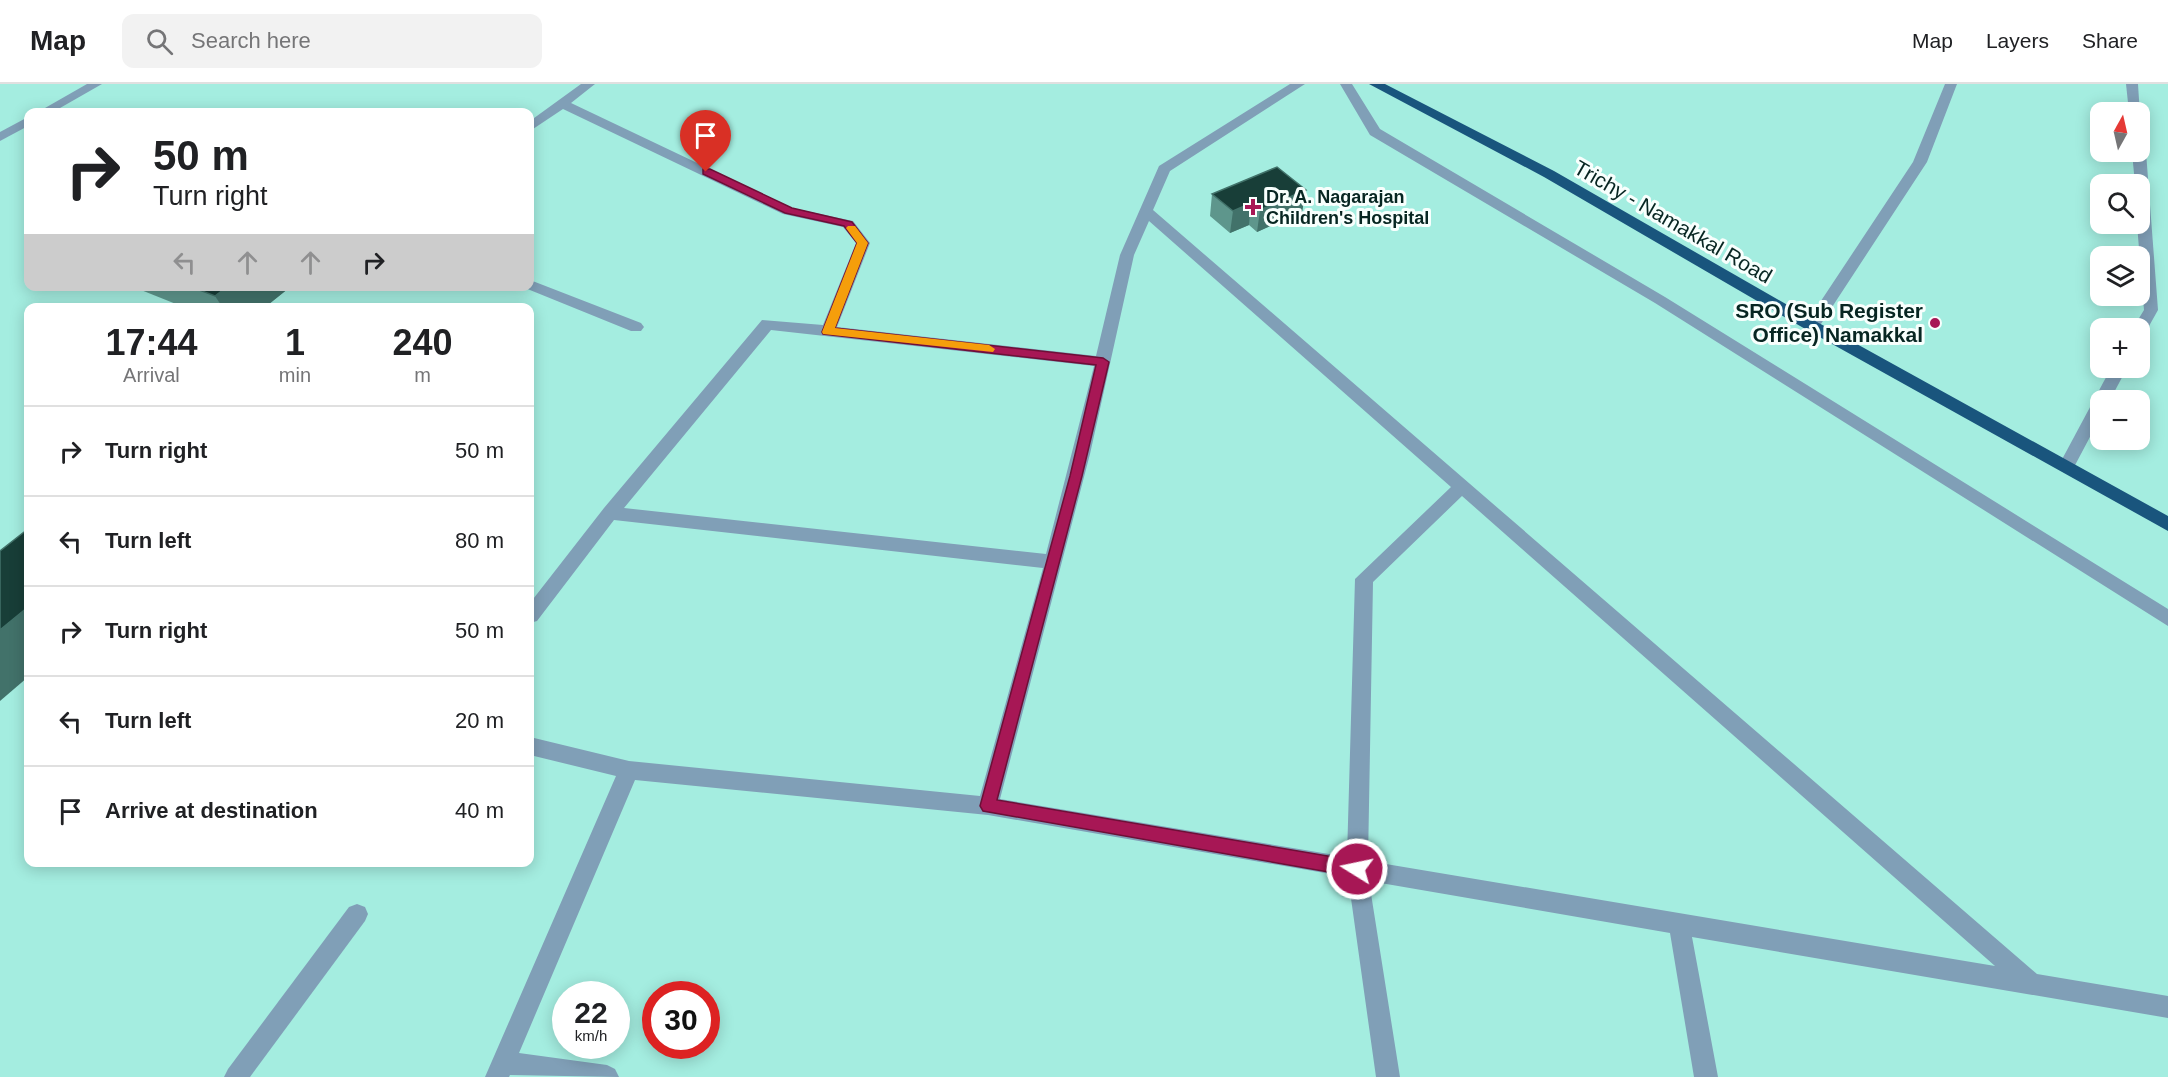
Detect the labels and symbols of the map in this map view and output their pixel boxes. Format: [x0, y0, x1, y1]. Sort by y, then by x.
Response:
north arrow [2090, 102, 2150, 162]
pin [680, 110, 731, 172]
street label: Trichy - Namakkal Road [1570, 155, 1776, 288]
place label: Dr. A. Nagarajan Children's Hospital [1266, 187, 1429, 228]
marker: Dr. A. Nagarajan Children's Hospital [1244, 198, 1262, 216]
place label: SRO (Sub Register Office) Namakkal [1735, 299, 1923, 346]
marker: SRO (Sub Register Office) Namakkal [1928, 316, 1942, 330]
position arrow [1325, 837, 1389, 901]
speed limit sign: 30 [642, 981, 720, 1059]

